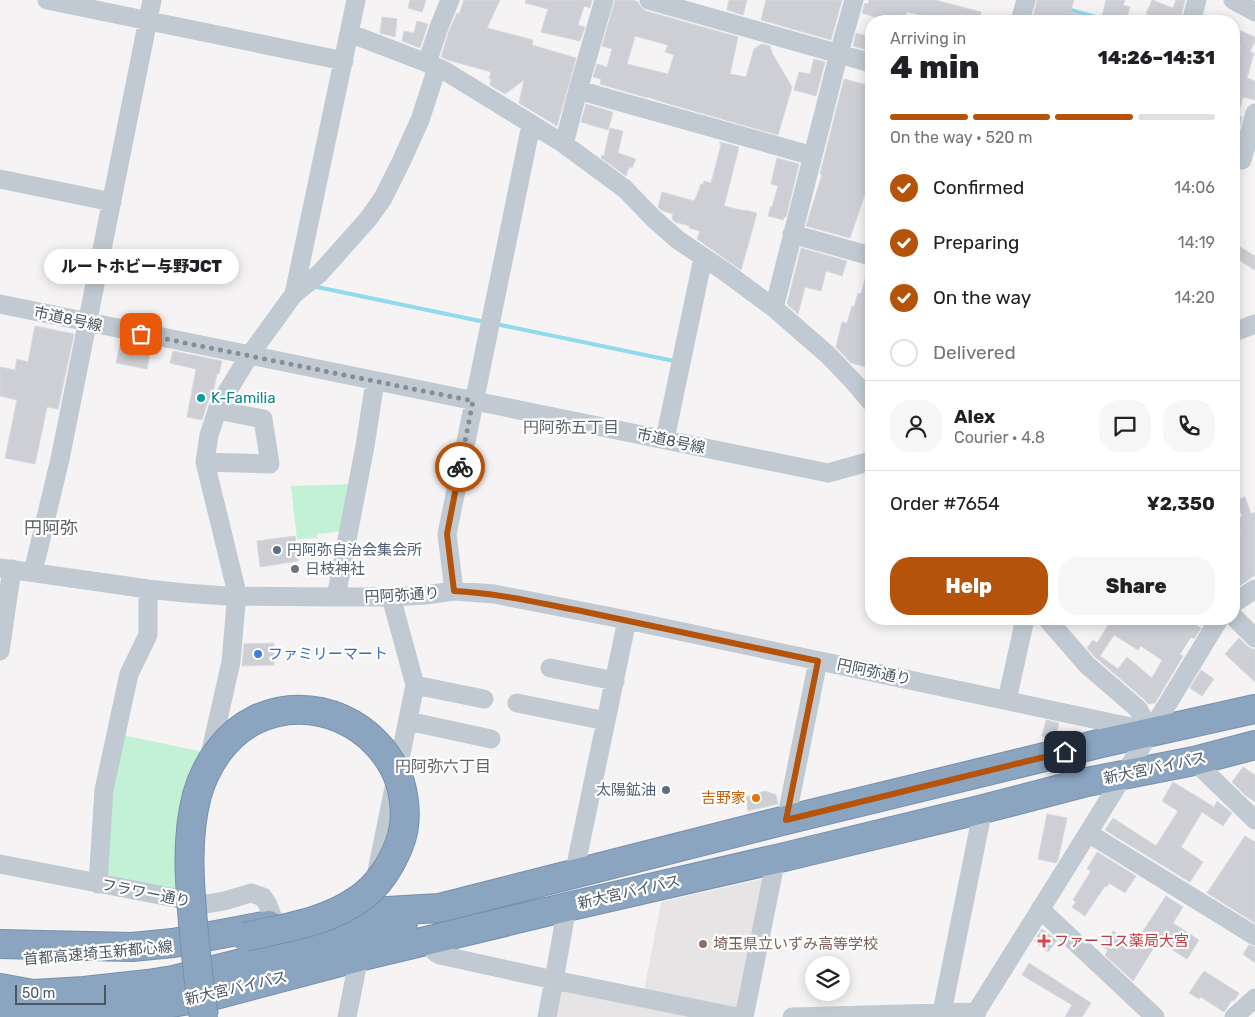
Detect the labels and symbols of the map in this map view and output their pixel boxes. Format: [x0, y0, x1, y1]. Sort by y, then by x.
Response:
callout: ルートホビー与野JCT [44, 249, 238, 284]
street label: 市道8号線 [32, 303, 104, 335]
pin [120, 313, 162, 355]
place label: K-Familia [211, 389, 275, 407]
marker: K-Familia [195, 392, 207, 404]
district label: 円阿弥五丁目 [523, 418, 619, 437]
street label: 市道8号線 [635, 425, 707, 457]
courier [435, 442, 485, 492]
district label: 円阿弥 [24, 517, 78, 539]
place label: 円阿弥自治会集会所 [287, 541, 422, 559]
marker: 円阿弥自治会集会所 [271, 544, 283, 556]
place label: 日枝神社 [305, 560, 365, 578]
marker: 日枝神社 [289, 563, 301, 575]
street label: 円阿弥通り [364, 584, 440, 606]
place label: ファミリーマート [268, 645, 388, 663]
marker: ファミリーマート [252, 648, 264, 660]
street label: 円阿弥通り [835, 655, 913, 689]
pin [1044, 731, 1086, 773]
street label: 新大宮バイパス [1102, 748, 1208, 788]
district label: 円阿弥六丁目 [395, 757, 491, 776]
place label: 太陽鉱油 [596, 781, 656, 799]
marker: 太陽鉱油 [660, 784, 672, 796]
place label: 吉野家 [701, 789, 746, 807]
marker: 吉野家 [750, 792, 762, 804]
street label: 新大宮バイパス [576, 871, 682, 913]
street label: フラワー通り [100, 876, 192, 910]
place label: ファーコス薬局大宮 [1054, 932, 1189, 950]
place label: 埼玉県立いずみ高等学校 [713, 935, 878, 953]
marker: ファーコス薬局大宮 [1038, 935, 1050, 947]
street label: 首都高速埼玉新都心線 [22, 937, 174, 969]
marker: 埼玉県立いずみ高等学校 [697, 938, 709, 950]
street label: 新大宮バイパス [183, 967, 289, 1009]
scale bar [15, 982, 106, 1005]

